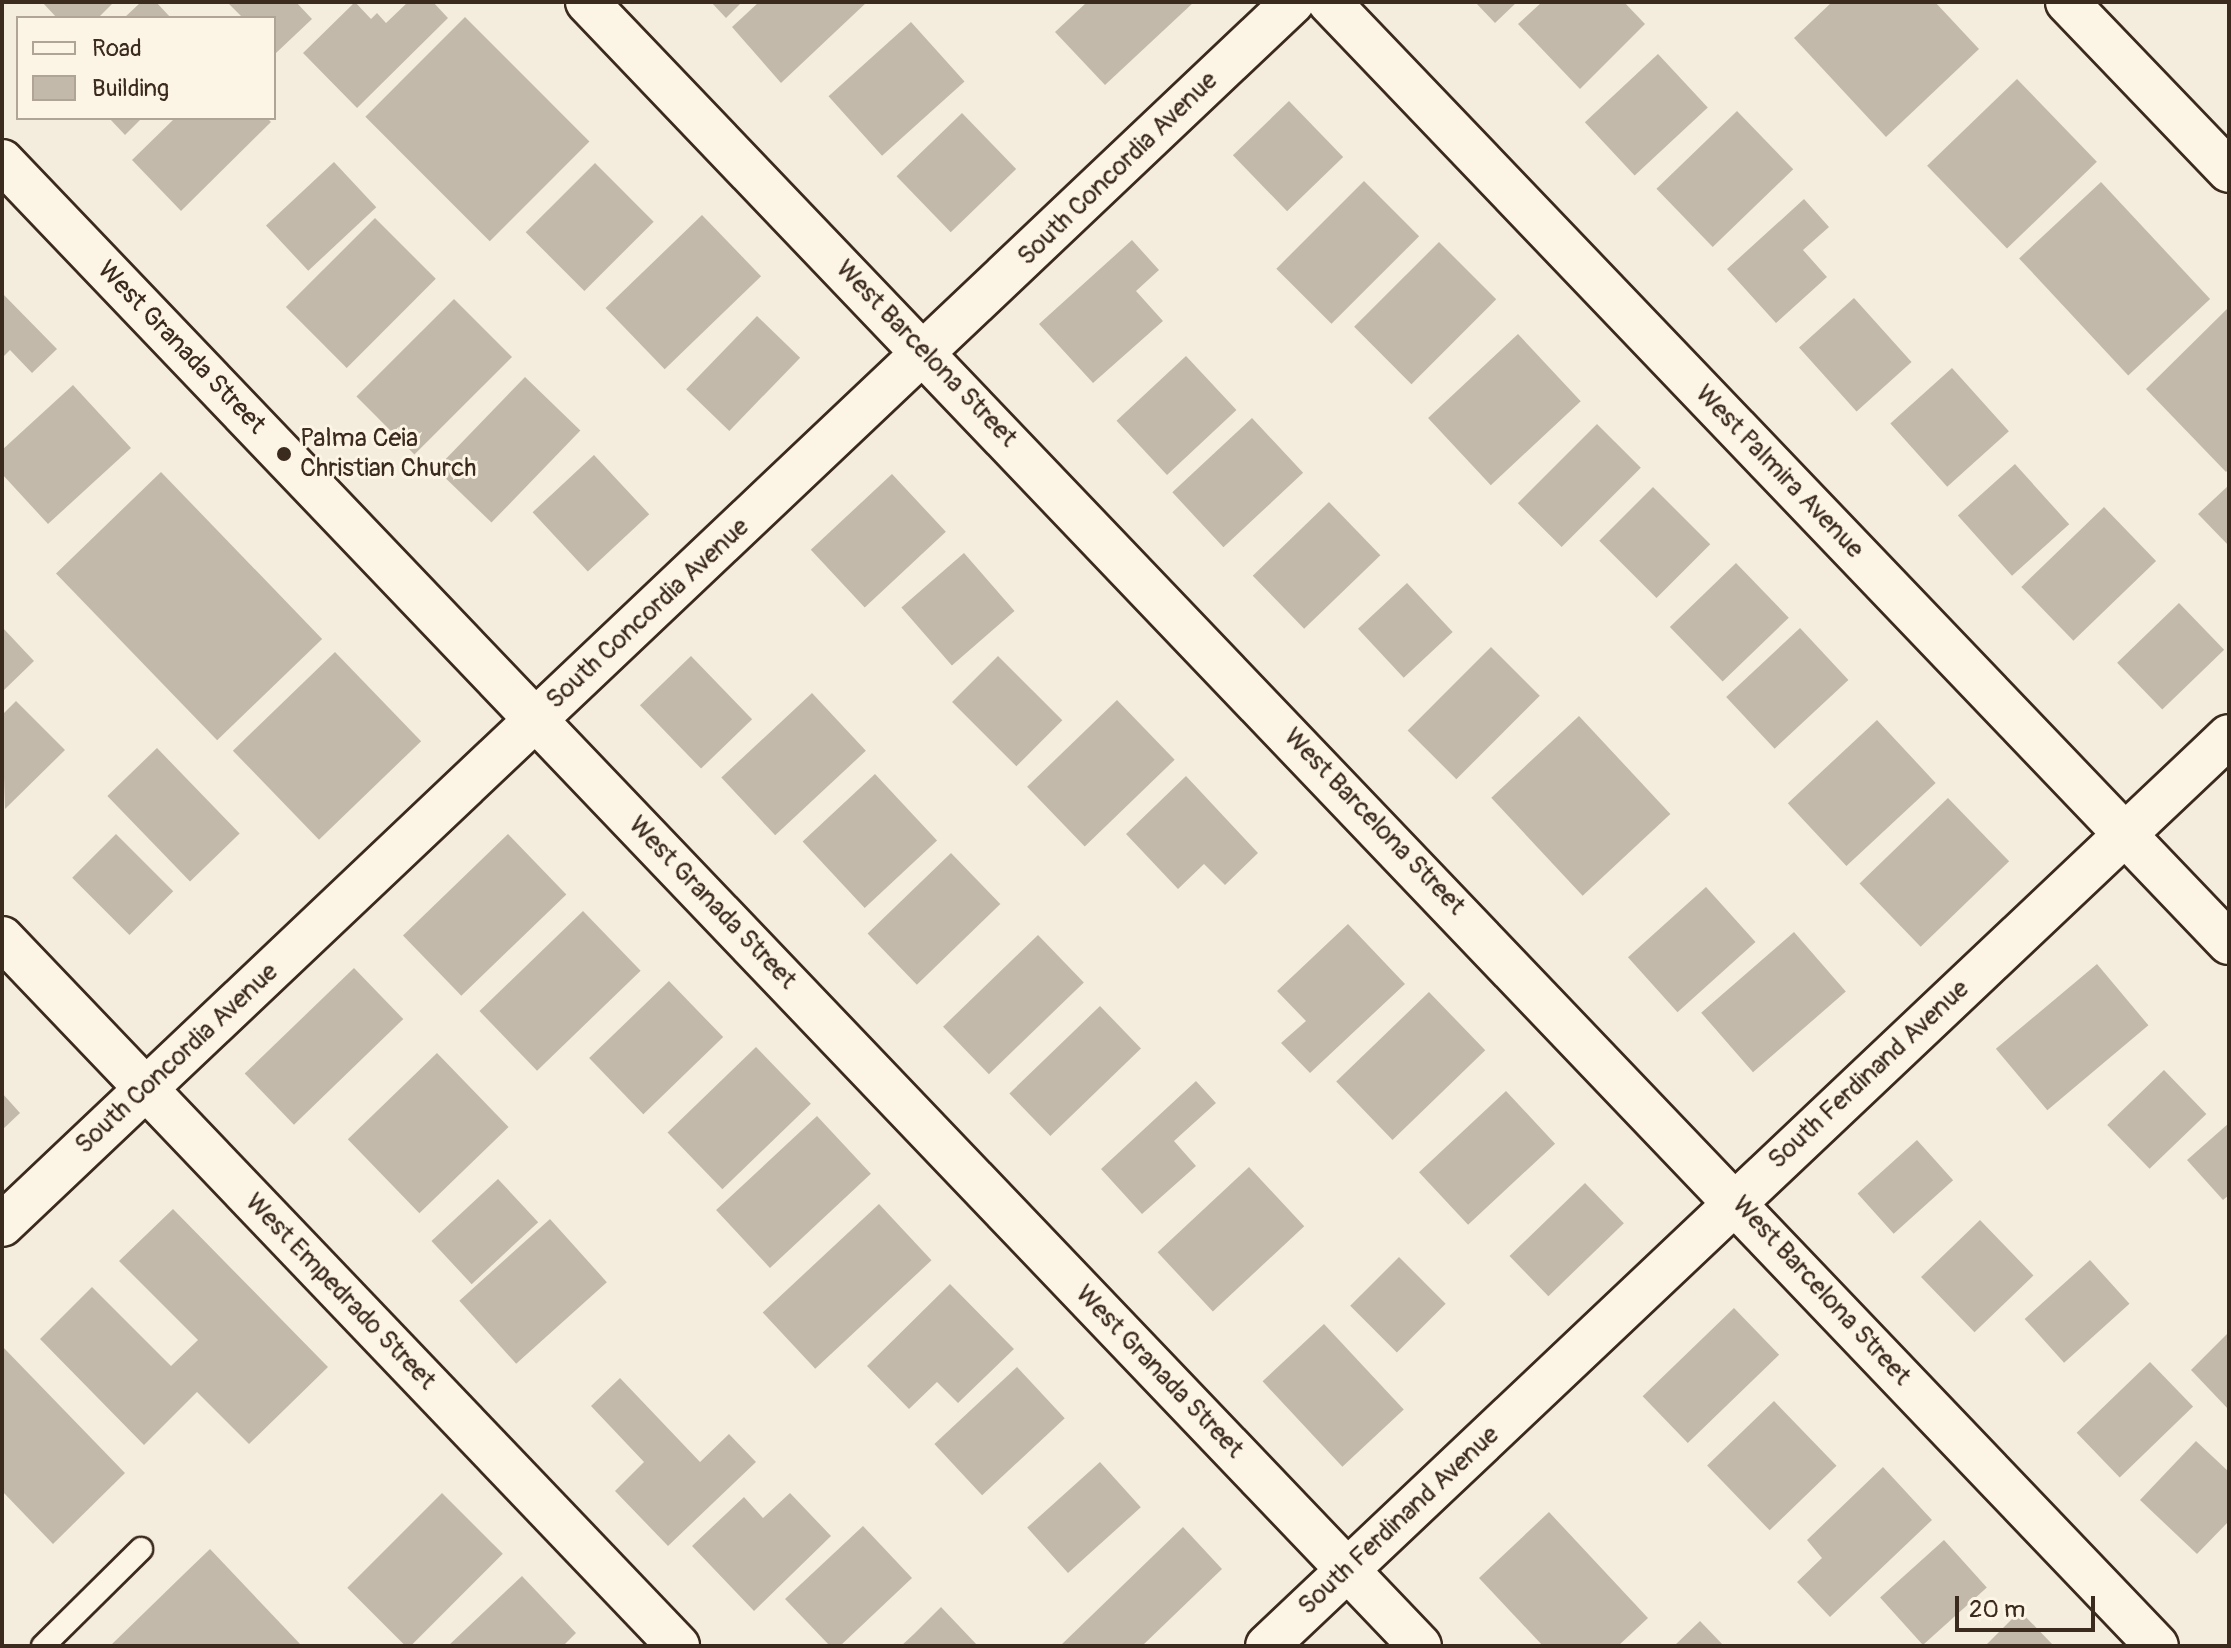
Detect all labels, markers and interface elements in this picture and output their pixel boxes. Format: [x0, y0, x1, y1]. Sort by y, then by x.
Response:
legend [16, 16, 276, 120]
text: Road [92, 34, 142, 63]
street label: South Concordia Avenue [1012, 65, 1224, 273]
text: Building [92, 74, 169, 103]
street label: West Barcelona Street [829, 254, 1023, 454]
street label: West Granada Street [90, 255, 272, 441]
street label: West Palmira Avenue [1688, 379, 1870, 565]
place label: Palma Ceia Christian Church [300, 423, 477, 484]
marker: Palma Ceia Christian Church [275, 445, 293, 463]
street label: South Concordia Avenue [540, 512, 756, 716]
street label: West Barcelona Street [1277, 722, 1471, 922]
street label: West Granada Street [621, 810, 803, 996]
street label: South Concordia Avenue [69, 957, 285, 1161]
street label: South Ferdinand Avenue [1762, 974, 1976, 1176]
street label: West Empedrado Street [238, 1187, 442, 1397]
street label: West Barcelona Street [1725, 1190, 1917, 1392]
street label: West Granada Street [1068, 1279, 1250, 1465]
street label: South Ferdinand Avenue [1292, 1420, 1506, 1622]
scale bar [1959, 1580, 2099, 1630]
text: 20 m [1969, 1595, 2025, 1624]

